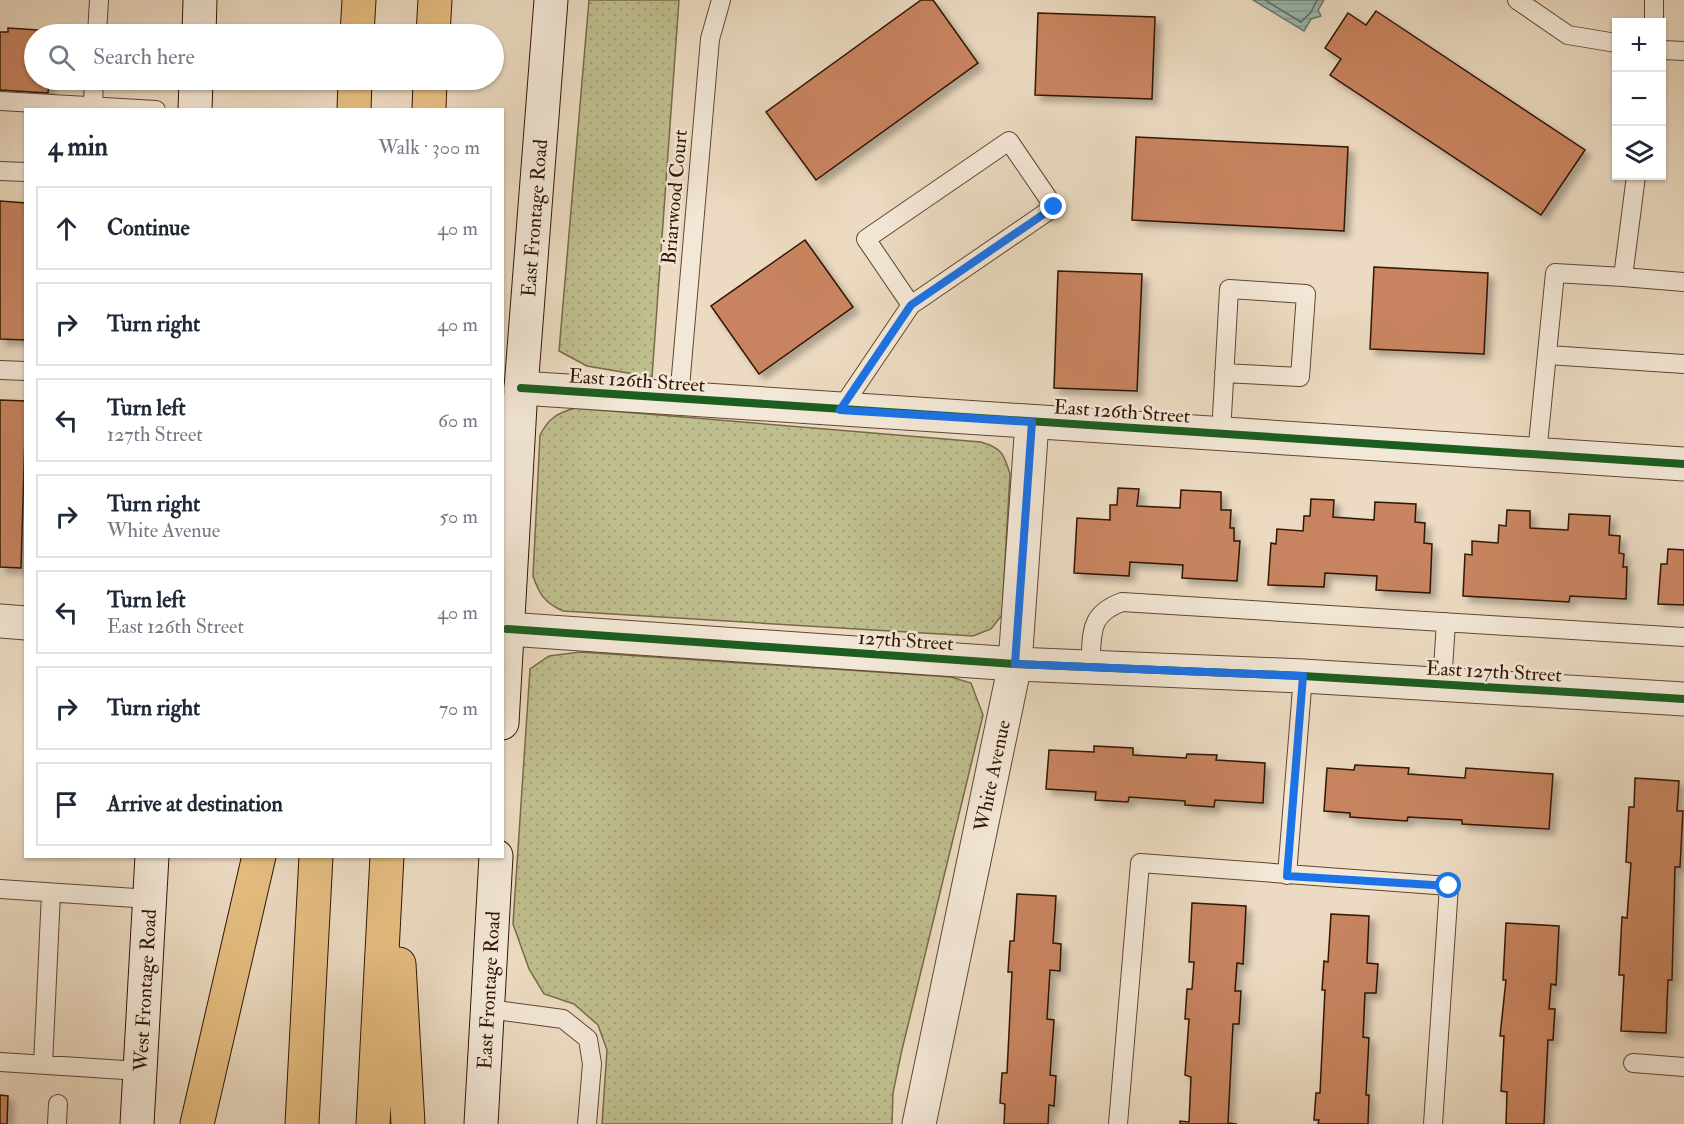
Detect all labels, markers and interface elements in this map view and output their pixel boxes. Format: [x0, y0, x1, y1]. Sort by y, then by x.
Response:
map controls [1612, 18, 1666, 180]
button: + [1612, 18, 1666, 72]
search box [24, 24, 504, 90]
icon: search [45, 41, 78, 74]
text: Search here [93, 43, 195, 71]
button: − [1612, 72, 1666, 126]
button: layers [1612, 126, 1666, 180]
street label: Briarwood Court [656, 128, 693, 266]
text: 4 min [48, 131, 108, 163]
text: Walk · 300 m [378, 135, 480, 160]
street label: East Frontage Road [516, 138, 553, 298]
route end [1040, 193, 1066, 219]
icon: ahead [50, 212, 83, 245]
text: Continue [107, 214, 190, 242]
text: 40 m [437, 216, 478, 241]
icon: right [50, 308, 83, 341]
text: Turn right [107, 310, 200, 338]
text: 40 m [437, 312, 478, 337]
street label: East 126th Street [568, 363, 707, 398]
text: Turn left [107, 394, 186, 422]
street label: East 126th Street [1053, 394, 1192, 429]
icon: left [50, 404, 83, 437]
text: 60 m [438, 408, 478, 433]
text: 127th Street [107, 422, 203, 447]
text: Turn right [107, 490, 200, 518]
icon: right [50, 500, 83, 533]
text: 50 m [439, 504, 478, 529]
text: White Avenue [107, 518, 220, 543]
text: Turn left [107, 586, 186, 614]
icon: left [50, 596, 83, 629]
text: 40 m [437, 600, 478, 625]
text: East 126th Street [107, 614, 244, 639]
street label: 127th Street [857, 625, 955, 656]
street label: East 127th Street [1425, 655, 1563, 688]
icon: right [50, 692, 83, 725]
text: Turn right [107, 694, 200, 722]
text: 70 m [439, 696, 478, 721]
street label: White Avenue [968, 718, 1016, 835]
icon: arrive [50, 788, 83, 821]
text: Arrive at destination [107, 790, 283, 818]
route start [1435, 872, 1461, 898]
street label: West Frontage Road [128, 908, 162, 1073]
street label: East Frontage Road [472, 910, 506, 1070]

